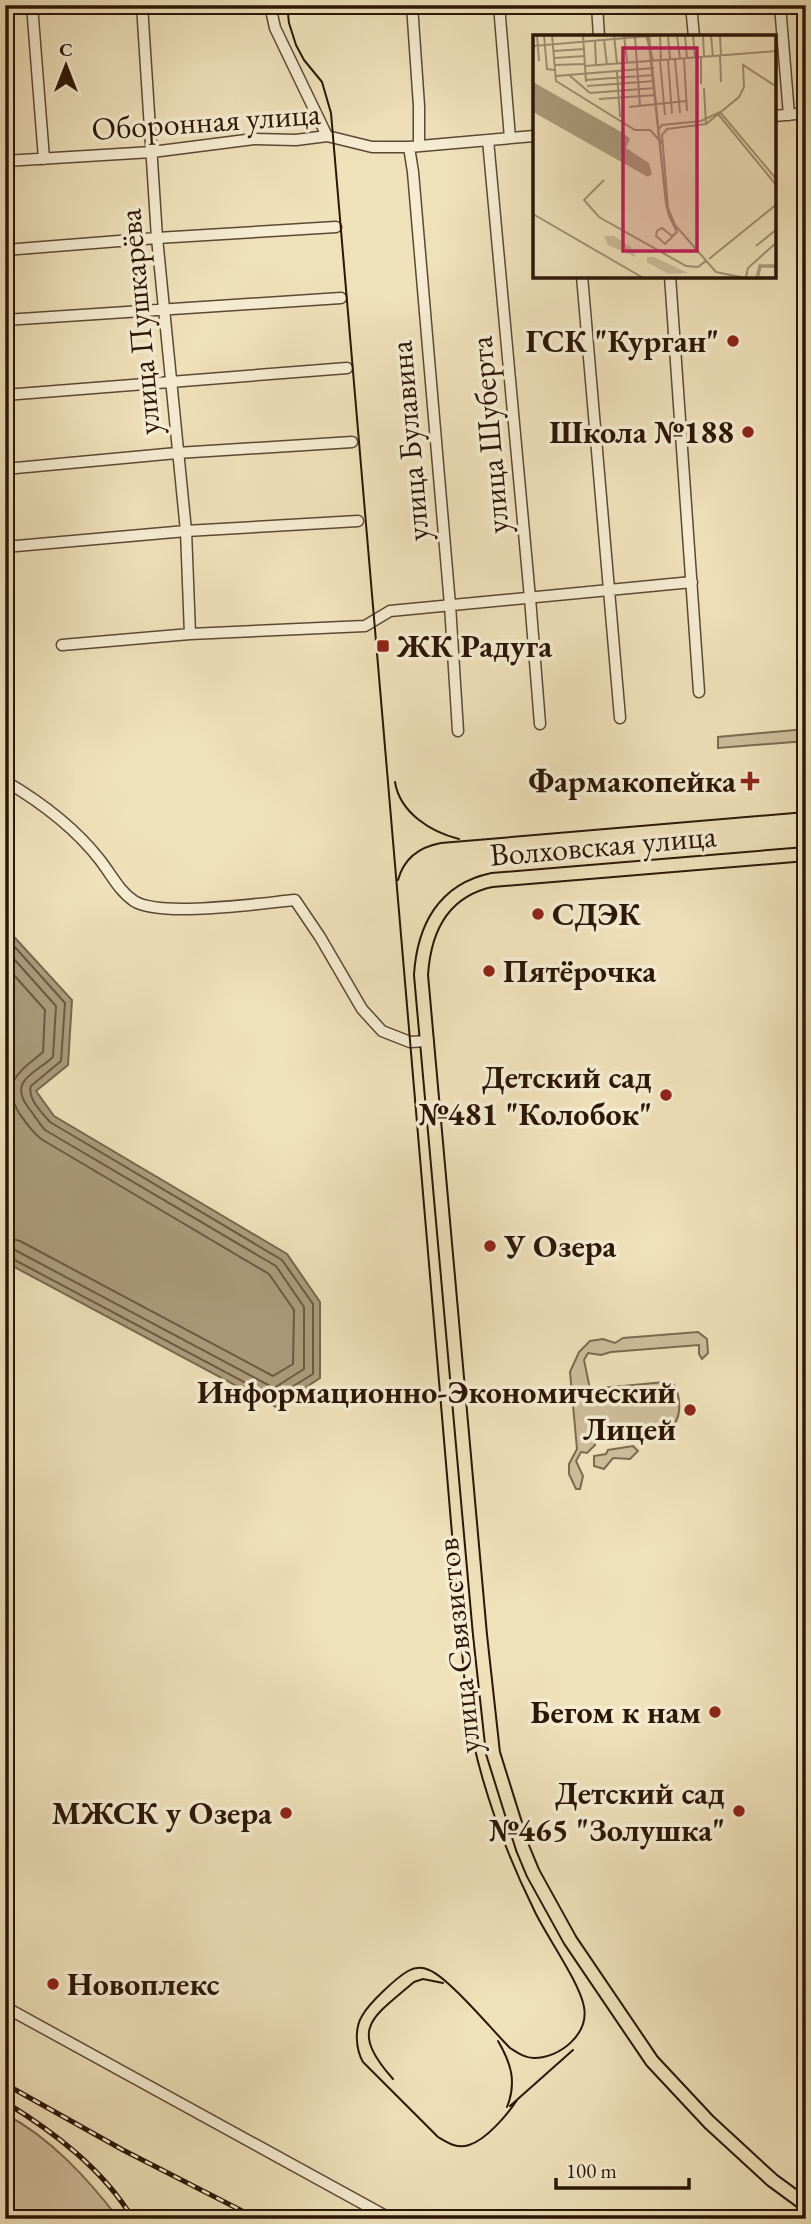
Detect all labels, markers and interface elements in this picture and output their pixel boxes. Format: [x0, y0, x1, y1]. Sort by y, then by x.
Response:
north arrow [32, 32, 102, 102]
inset map [533, 35, 776, 278]
text: С [59, 37, 73, 62]
street label: Оборонная улица [90, 92, 322, 150]
street label: улица Пушкарёва [108, 207, 170, 437]
place label: ГСК "Курган" [526, 320, 719, 362]
marker: ГСК "Курган" [725, 333, 741, 349]
street label: улица Шуберта [459, 334, 519, 536]
street label: улица Булавина [379, 339, 439, 543]
place label: Школа №188 [549, 411, 734, 453]
marker: Школа №188 [740, 424, 756, 440]
place label: ЖК Радуга [396, 625, 553, 667]
marker: ЖК Радуга [375, 638, 391, 654]
place label: Фармакопейка [529, 760, 737, 802]
marker: Фармакопейка [742, 773, 758, 789]
street label: Волховская улица [488, 814, 718, 876]
place label: СДЭК [552, 893, 641, 935]
marker: СДЭК [530, 906, 546, 922]
place label: Пятёрочка [503, 950, 657, 992]
marker: Пятёрочка [481, 963, 497, 979]
place label: Детский сад №481 "Колобок" [419, 1056, 652, 1135]
marker: Детский сад №481 "Колобок" [658, 1087, 674, 1103]
place label: У Озера [503, 1225, 617, 1267]
marker: У Озера [482, 1238, 498, 1254]
place label: Информационно-Экономический Лицей [197, 1371, 676, 1450]
marker: Информационно-Экономический Лицей [682, 1402, 698, 1418]
street label: улица Связистов [426, 1536, 490, 1756]
place label: Бегом к нам [530, 1691, 701, 1733]
marker: Бегом к нам [707, 1704, 723, 1720]
place label: Детский сад №465 "Золушка" [489, 1772, 725, 1851]
place label: МЖСК у Озера [51, 1792, 273, 1834]
marker: Детский сад №465 "Золушка" [731, 1803, 747, 1819]
marker: МЖСК у Озера [278, 1805, 294, 1821]
place label: Новоплекс [67, 1963, 220, 2005]
marker: Новоплекс [45, 1976, 61, 1992]
scale bar [556, 2147, 688, 2191]
text: 100 m [566, 2157, 617, 2184]

